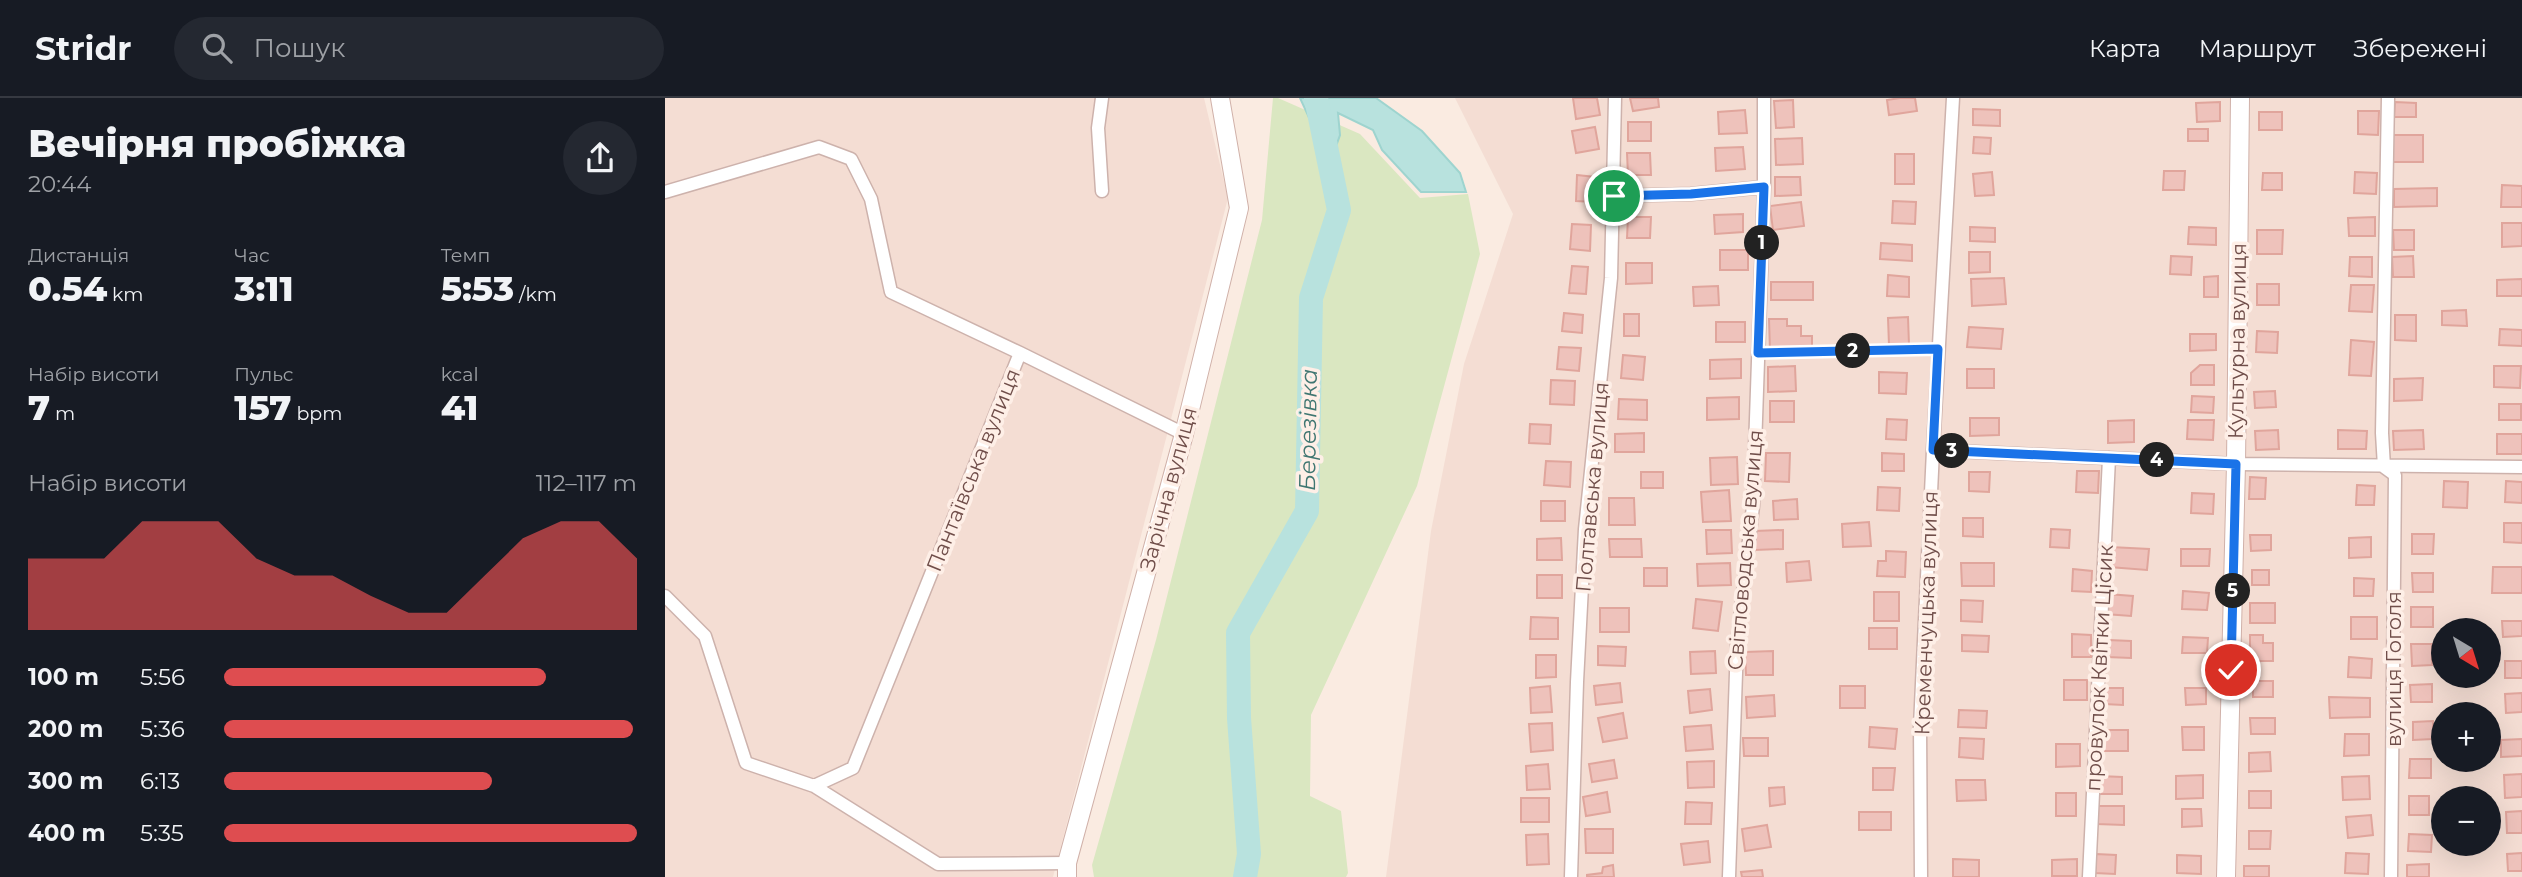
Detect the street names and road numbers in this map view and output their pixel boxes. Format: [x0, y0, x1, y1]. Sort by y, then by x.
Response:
street label: Культурна вулиця [2223, 243, 2251, 439]
street label: Пантаївська вулиця [921, 365, 1025, 575]
street label: Полтавська вулиця [1570, 381, 1614, 593]
street label: Зарічна вулиця [1134, 404, 1202, 574]
street label: Світловодська вулиця [1722, 429, 1768, 671]
street label: Кременчуцька вулиця [1909, 490, 1943, 736]
street label: провулок Квітки Цісик [2080, 544, 2118, 792]
street label: вулиця Гоголя [2381, 591, 2406, 747]

